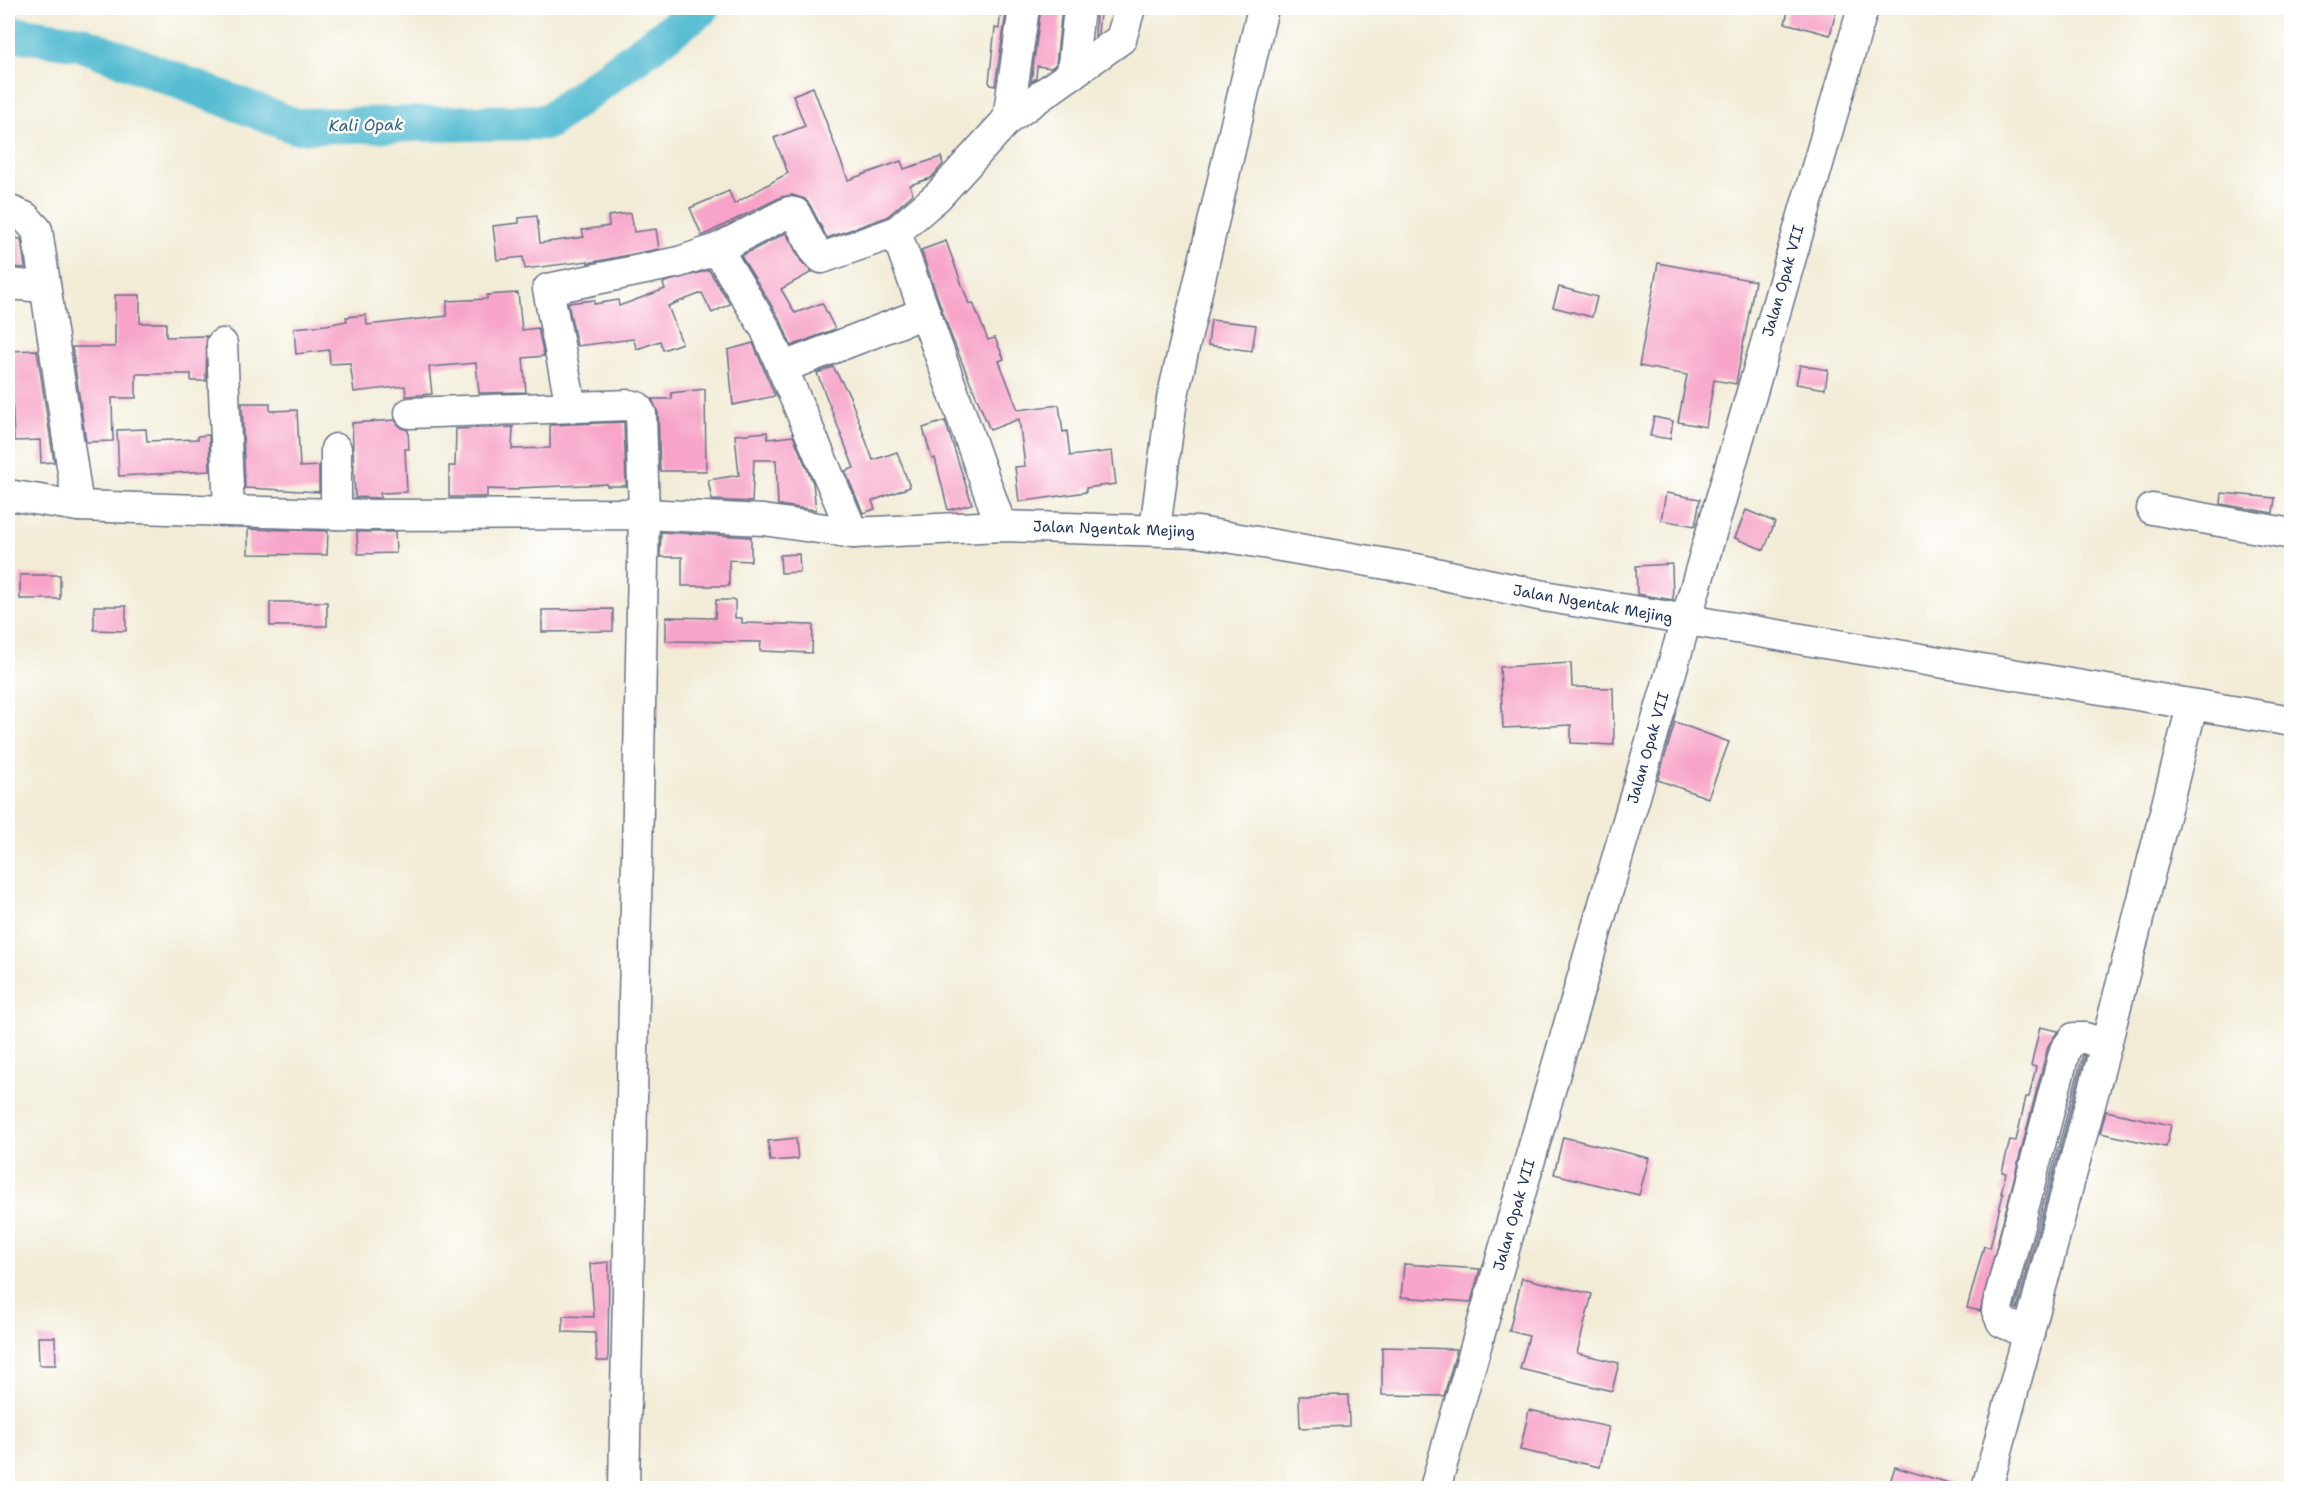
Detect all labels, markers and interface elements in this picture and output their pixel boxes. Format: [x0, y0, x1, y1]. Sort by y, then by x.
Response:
water label: Kali Opak [329, 114, 403, 136]
street label: Jalan Opak VII [1757, 223, 1809, 339]
street label: Jalan Ngentak Mejing [1033, 516, 1195, 542]
street label: Jalan Ngentak Mejing [1511, 580, 1675, 628]
street label: Jalan Opak VII [1622, 690, 1674, 806]
street label: Jalan Opak VII [1488, 1157, 1540, 1273]

